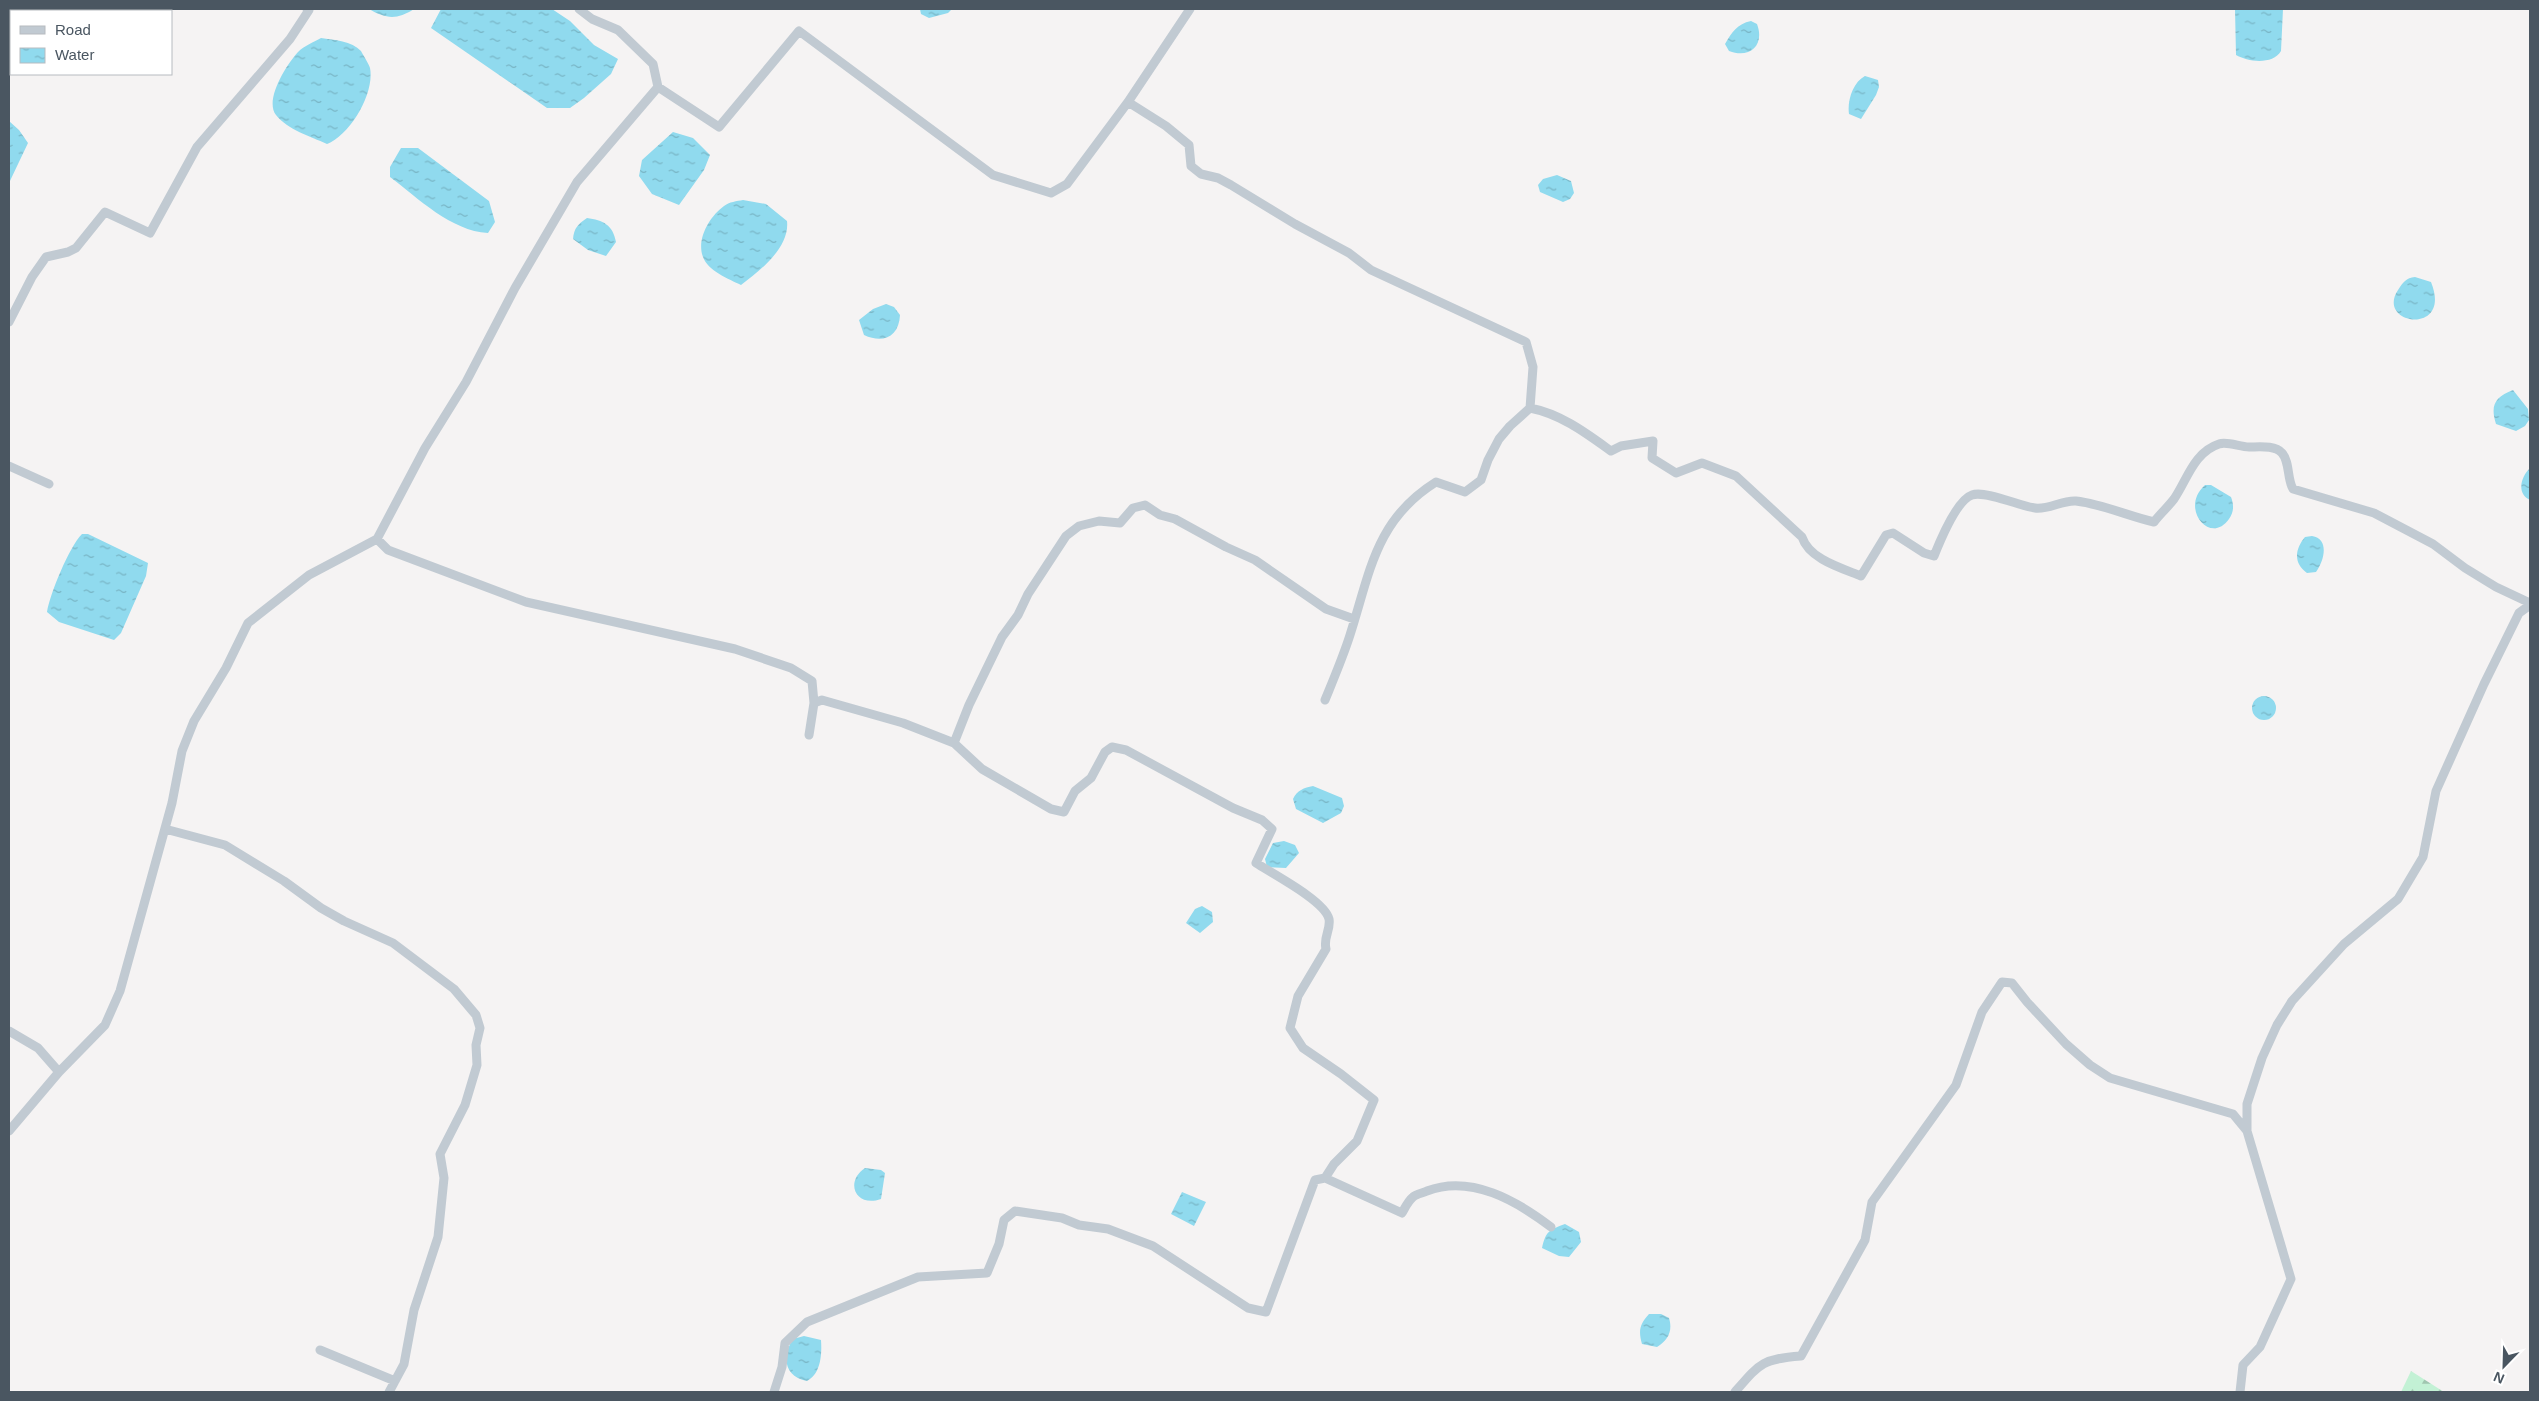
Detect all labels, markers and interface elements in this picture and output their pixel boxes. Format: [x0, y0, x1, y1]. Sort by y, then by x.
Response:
legend [10, 10, 172, 75]
text: Road [55, 21, 91, 38]
text: Water [55, 46, 94, 63]
north arrow [2479, 1341, 2529, 1391]
text: N [2491, 1369, 2507, 1387]

